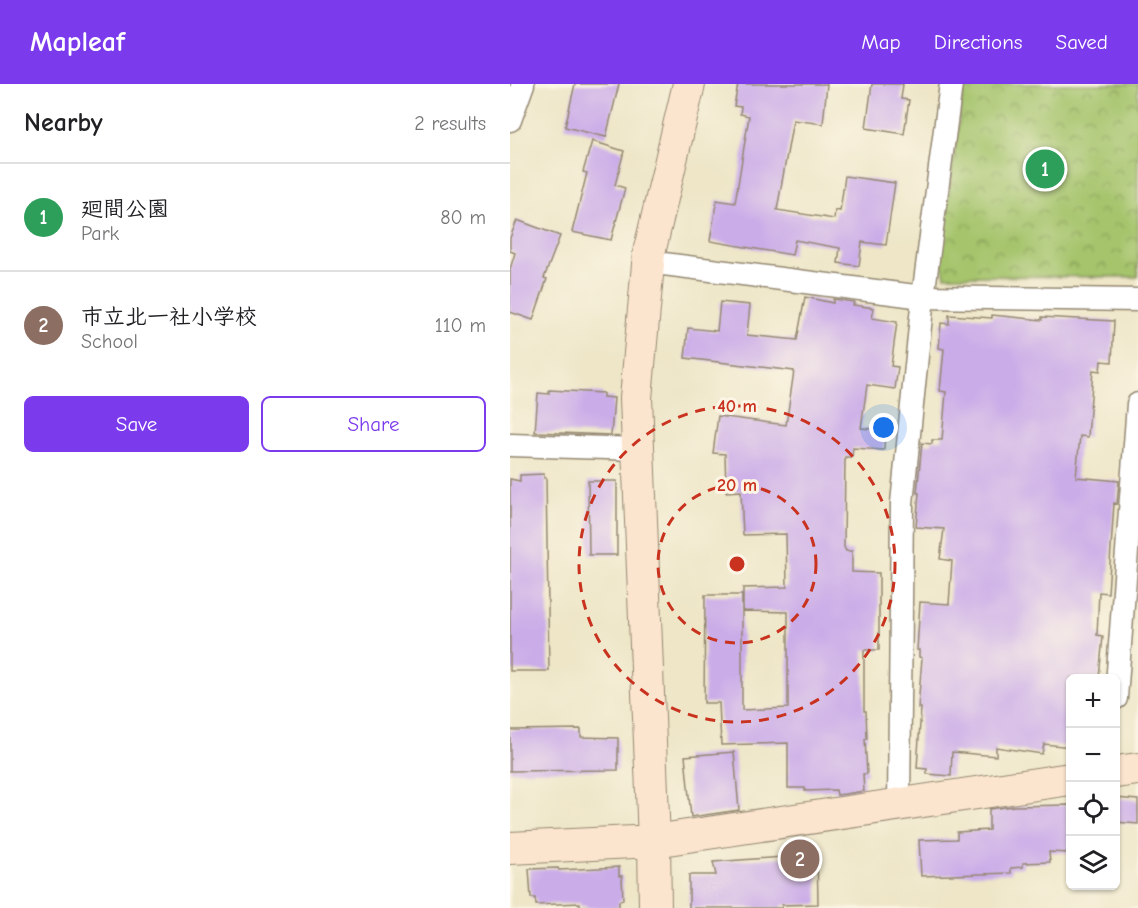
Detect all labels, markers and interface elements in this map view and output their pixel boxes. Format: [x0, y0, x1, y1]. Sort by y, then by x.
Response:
text: Mapleaf [30, 26, 125, 58]
text: Map [861, 30, 901, 54]
text: Directions [934, 30, 1023, 54]
text: Saved [1056, 30, 1108, 54]
text: Nearby [24, 108, 103, 138]
text: 2 results [414, 112, 486, 135]
pin: 1 [1026, 146, 1064, 191]
text: 廻間公園 [81, 196, 169, 222]
text: 1 [40, 206, 47, 229]
text: 80 m [440, 206, 486, 229]
text: Park [81, 222, 119, 245]
text: 市立北一社小学校 [81, 304, 257, 330]
text: 2 [39, 314, 48, 337]
text: 110 m [435, 314, 486, 337]
text: School [81, 330, 138, 353]
button: Save [24, 396, 249, 452]
button: Share [261, 396, 486, 452]
text: 40 m [717, 396, 757, 417]
your location [869, 413, 898, 442]
text: 20 m [717, 475, 757, 496]
centre of rings [727, 554, 747, 574]
map controls [1066, 674, 1120, 890]
button: + [1066, 674, 1120, 728]
button: − [1066, 728, 1120, 782]
button: locate [1066, 782, 1120, 836]
pin: 2 [780, 836, 820, 882]
button: layers [1066, 836, 1120, 890]

